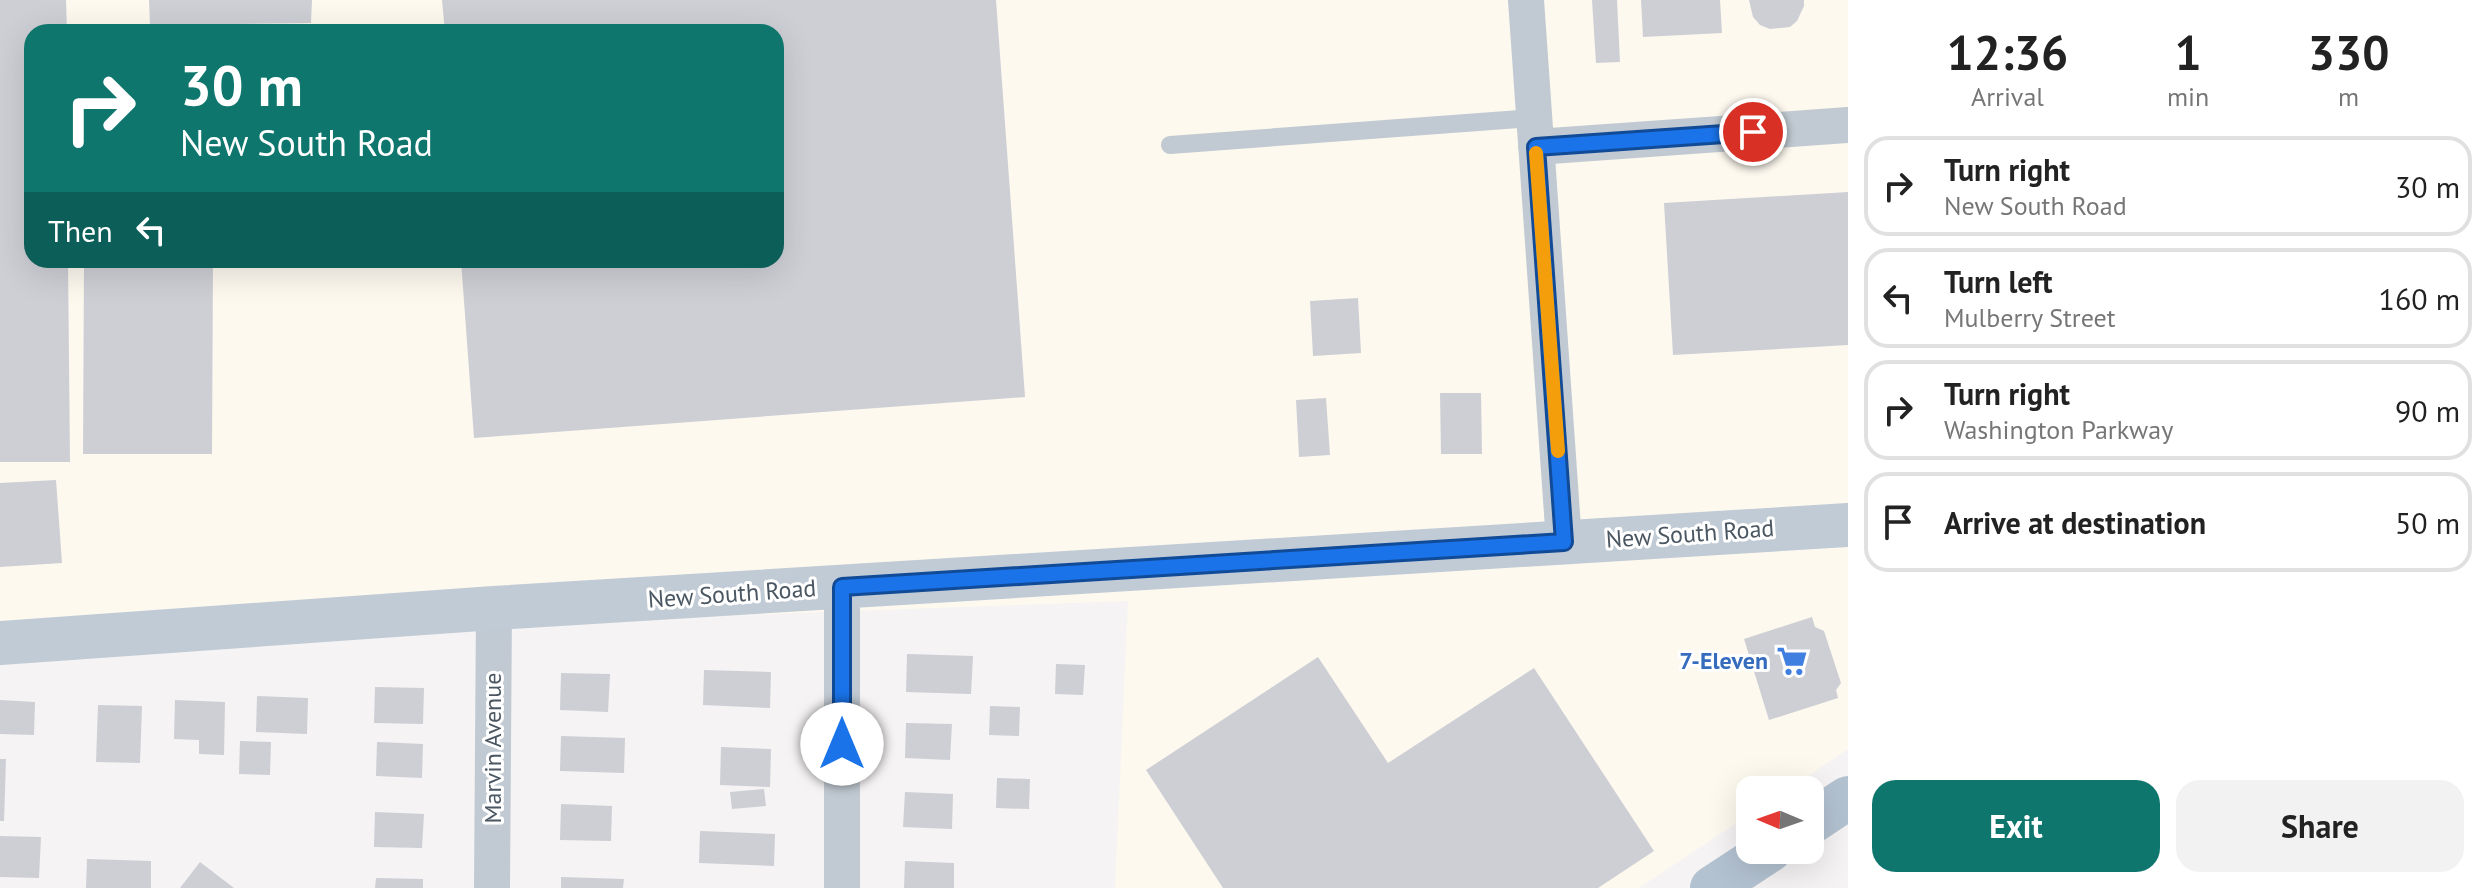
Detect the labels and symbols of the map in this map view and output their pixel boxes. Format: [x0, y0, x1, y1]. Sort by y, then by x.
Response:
pin [1719, 98, 1787, 166]
street label: New South Road [1605, 512, 1775, 555]
street label: New South Road [647, 572, 817, 615]
supermarket icon: 7-Eleven [1775, 644, 1809, 678]
place label: 7-Eleven [1679, 645, 1768, 676]
street label: Marvin Avenue [477, 673, 508, 823]
position arrow [800, 702, 884, 786]
north arrow [1736, 776, 1824, 864]

